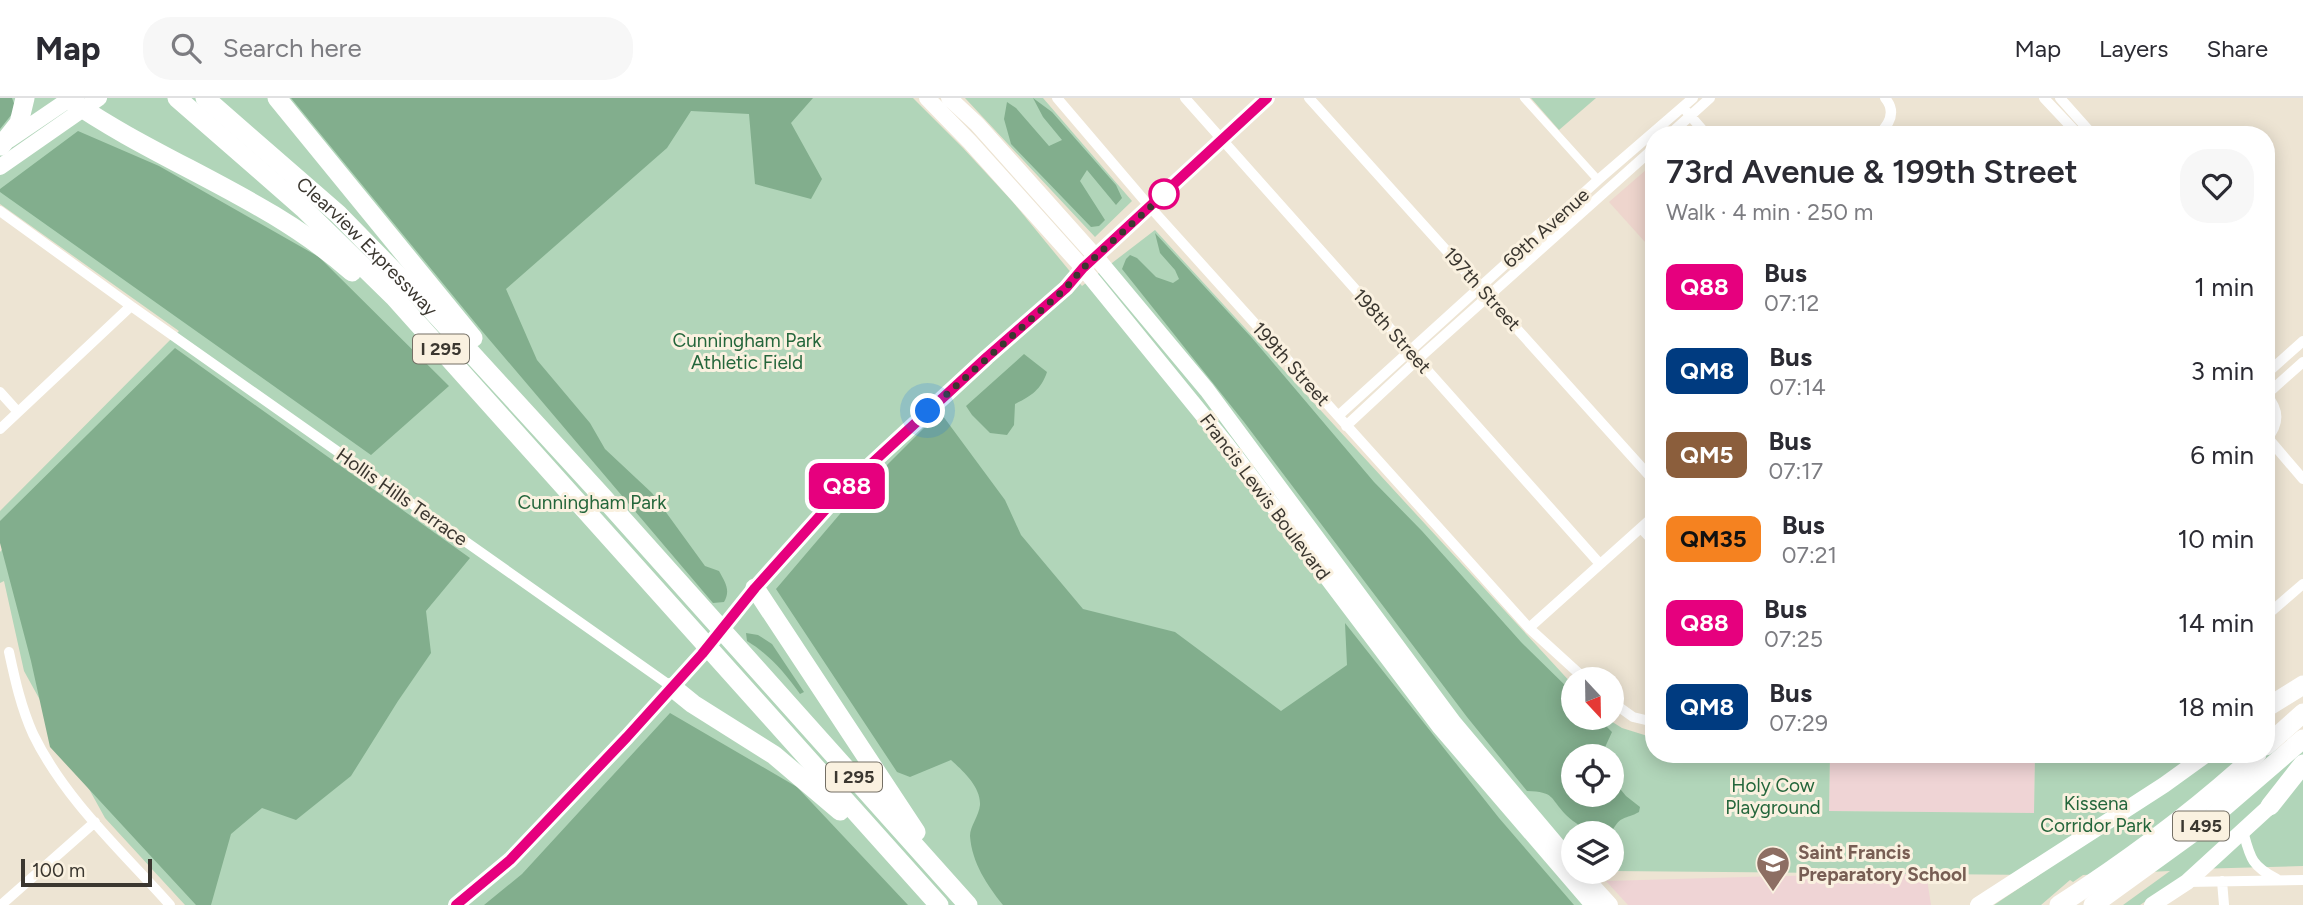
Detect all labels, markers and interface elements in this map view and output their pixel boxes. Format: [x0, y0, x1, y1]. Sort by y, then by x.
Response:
search box [143, 17, 633, 80]
text: Map [35, 29, 101, 68]
icon: search [167, 29, 205, 67]
text: Search here [223, 32, 362, 64]
text: Map [2014, 34, 2061, 63]
text: Layers [2099, 34, 2168, 63]
text: Share [2206, 34, 2268, 63]
button: heart [2180, 149, 2254, 223]
text: 73rd Avenue & 199th Street [1666, 152, 2078, 191]
street label: Clearview Expressway [292, 172, 443, 321]
unlabelled marker [1149, 179, 1179, 209]
street label: 69th Avenue [1498, 183, 1594, 273]
text: Walk · 4 min · 250 m [1666, 198, 1873, 226]
street label: 197th Street [1438, 242, 1526, 336]
text: Bus [1764, 257, 1807, 289]
text: 1 min [2194, 271, 2254, 303]
text: Q88 [1680, 272, 1729, 301]
street label: 198th Street [1348, 284, 1436, 378]
text: 07:12 [1764, 289, 1819, 317]
street label: 199th Street [1247, 317, 1335, 411]
park label: Cunningham Park Athletic Field [673, 329, 822, 374]
road number: I 295 [413, 334, 469, 363]
text: Bus [1769, 341, 1812, 373]
text: 3 min [2191, 355, 2254, 387]
text: QM8 [1680, 356, 1734, 385]
text: 07:14 [1769, 373, 1826, 401]
your location [910, 393, 945, 428]
street label: Francis Lewis Boulevard [1195, 409, 1335, 585]
text: Bus [1768, 425, 1811, 457]
text: 6 min [2190, 439, 2254, 471]
text: QM5 [1680, 440, 1733, 469]
street label: Hollis Hills Terrace [332, 443, 472, 551]
text: 07:17 [1768, 457, 1823, 485]
line badge: Q88 [807, 463, 887, 509]
text: Q88 [823, 471, 871, 500]
park label: Cunningham Park [518, 491, 667, 514]
text: Bus [1782, 509, 1825, 541]
text: 10 min [2178, 523, 2254, 555]
text: QM35 [1680, 524, 1747, 553]
text: 07:21 [1782, 541, 1837, 569]
text: Bus [1764, 593, 1807, 625]
text: 14 min [2178, 607, 2254, 639]
text: Q88 [1680, 608, 1729, 637]
text: 07:25 [1764, 625, 1823, 653]
north arrow [1561, 667, 1624, 730]
map controls [1561, 667, 1624, 884]
text: Bus [1769, 677, 1812, 709]
text: 18 min [2178, 691, 2254, 723]
text: QM8 [1680, 692, 1734, 721]
text: 07:29 [1769, 709, 1828, 737]
button: locate [1561, 744, 1624, 807]
road number: I 295 [826, 762, 882, 792]
park label: Holy Cow Playground [1725, 774, 1821, 819]
park label: Kissena Corridor Park [2040, 792, 2152, 837]
road number: I 495 [2173, 812, 2229, 840]
button: layers [1561, 821, 1624, 884]
place label: Saint Francis Preparatory School [1798, 841, 1967, 886]
school or university icon: Saint Francis Preparatory School [1754, 844, 1792, 893]
scale bar [21, 856, 152, 888]
text: 100 m [32, 859, 85, 882]

